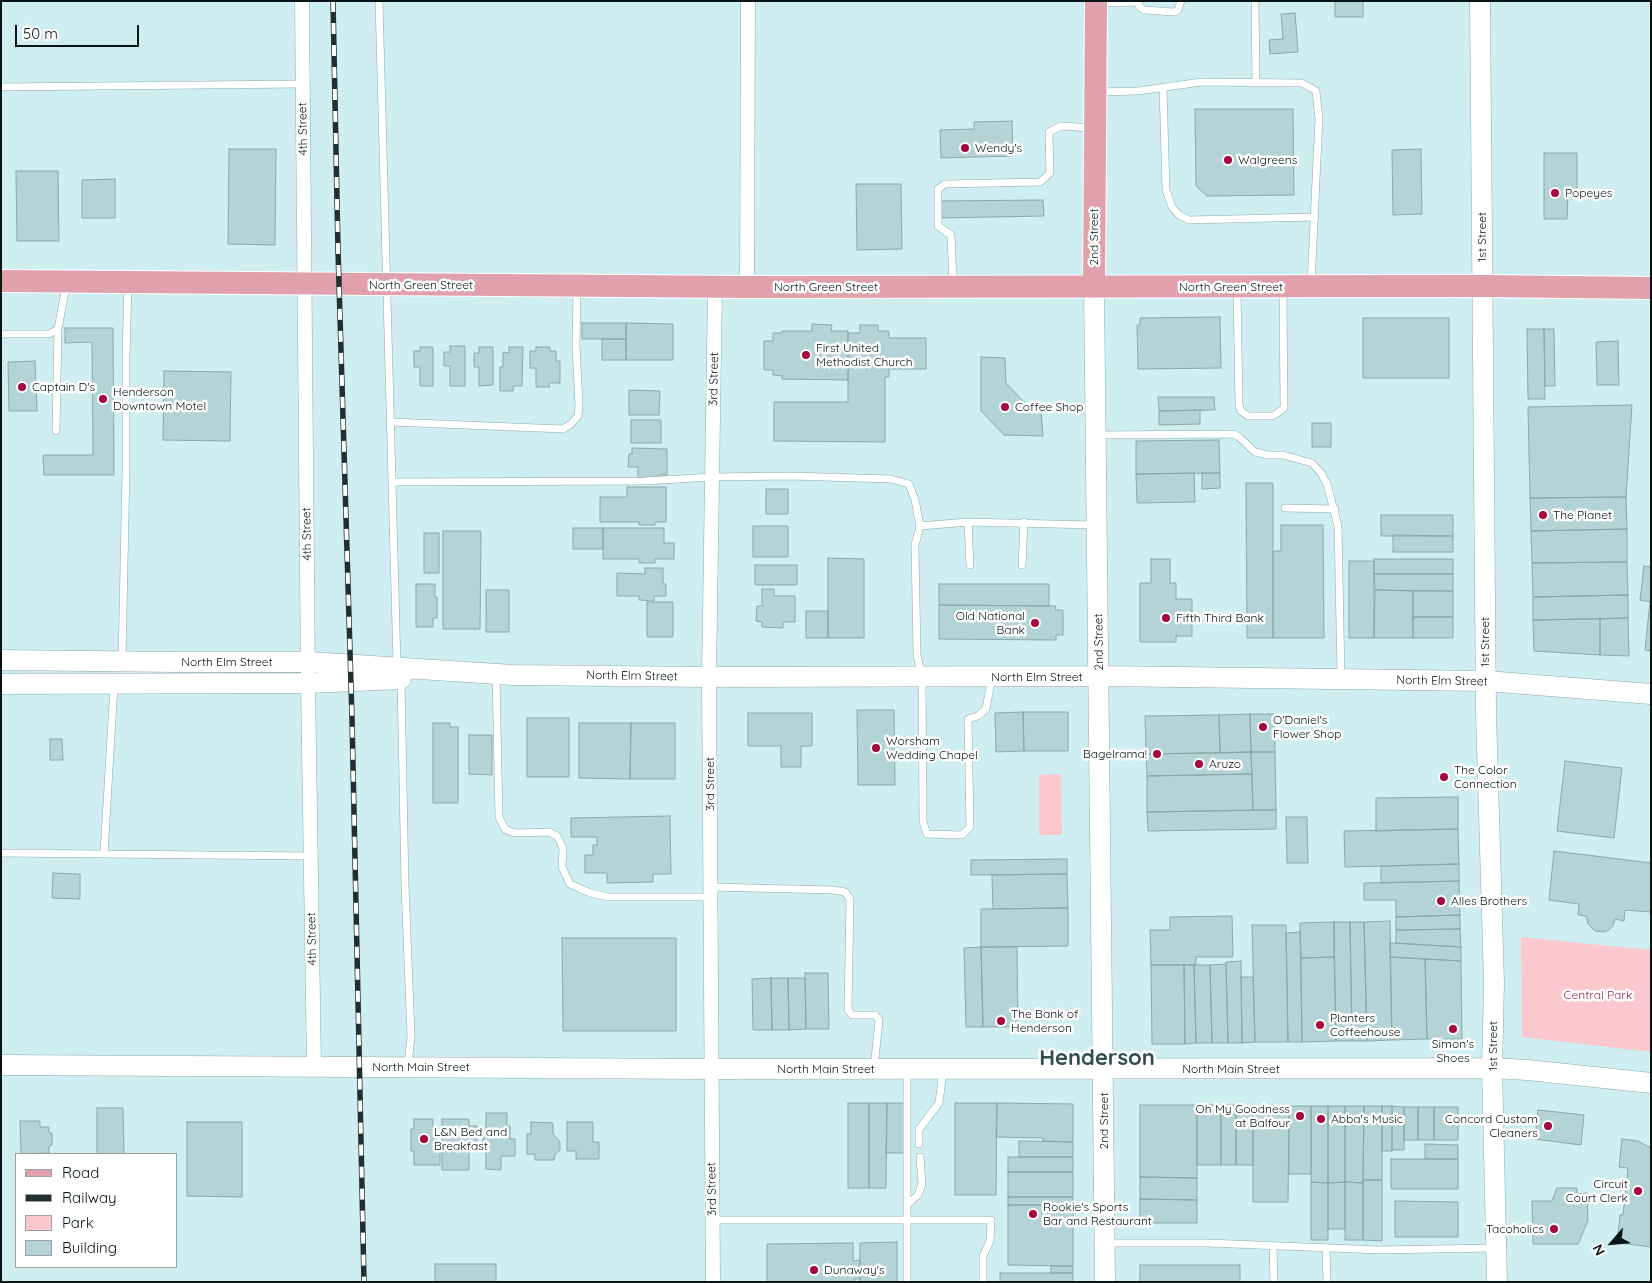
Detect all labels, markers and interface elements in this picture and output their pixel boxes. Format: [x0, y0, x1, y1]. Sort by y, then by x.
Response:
scale bar [18, 15, 141, 47]
text: 50 m [23, 24, 58, 43]
street label: 4th Street [295, 102, 311, 156]
place label: Wendy's [975, 141, 1022, 155]
marker: Wendy's [959, 142, 971, 154]
place label: Walgreens [1238, 153, 1297, 167]
marker: Walgreens [1222, 154, 1234, 166]
place label: Popeyes [1565, 186, 1612, 200]
marker: Popeyes [1549, 187, 1561, 199]
street label: 2nd Street [1087, 209, 1101, 265]
street label: 1st Street [1475, 212, 1489, 262]
street label: North Green Street [369, 278, 473, 292]
street label: North Green Street [774, 280, 878, 294]
street label: North Green Street [1179, 280, 1283, 294]
place label: First United Methodist Church [816, 341, 913, 369]
marker: First United Methodist Church [800, 349, 812, 361]
street label: 3rd Street [706, 352, 722, 406]
place label: Captain D's [32, 380, 95, 394]
marker: Captain D's [16, 381, 28, 393]
place label: Henderson Downtown Motel [113, 385, 206, 413]
marker: Henderson Downtown Motel [97, 393, 109, 405]
place label: Coffee Shop [1015, 400, 1084, 414]
marker: Coffee Shop [999, 401, 1011, 413]
street label: 4th Street [299, 507, 315, 561]
place label: The Planet [1553, 508, 1612, 522]
marker: The Planet [1537, 509, 1549, 521]
place label: Old National Bank [956, 609, 1025, 637]
place label: Fifth Third Bank [1176, 611, 1264, 625]
marker: Fifth Third Bank [1160, 612, 1172, 624]
street label: 2nd Street [1091, 613, 1107, 671]
marker: Old National Bank [1029, 617, 1041, 629]
street label: 1st Street [1478, 617, 1492, 667]
street label: North Elm Street [181, 655, 273, 669]
street label: North Elm Street [586, 668, 678, 684]
street label: North Elm Street [991, 670, 1083, 684]
street label: North Elm Street [1396, 673, 1488, 689]
place label: O'Daniel's Flower Shop [1273, 713, 1341, 741]
marker: O'Daniel's Flower Shop [1257, 721, 1269, 733]
place label: Worsham Wedding Chapel [886, 734, 978, 762]
marker: Worsham Wedding Chapel [870, 742, 882, 754]
place label: Bagelrama! [1083, 747, 1147, 761]
marker: Bagelrama! [1151, 748, 1163, 760]
street label: 3rd Street [703, 757, 717, 811]
place label: Aruzo [1209, 757, 1241, 771]
marker: Aruzo [1193, 758, 1205, 770]
place label: The Color Connection [1454, 763, 1517, 791]
marker: The Color Connection [1438, 771, 1450, 783]
place label: Alles Brothers [1451, 894, 1527, 908]
marker: Alles Brothers [1435, 895, 1447, 907]
street label: 4th Street [304, 912, 320, 966]
park label: Central Park [1564, 988, 1632, 1002]
place label: The Bank of Henderson [1011, 1007, 1078, 1035]
place label: Planters Coffeehouse [1330, 1011, 1401, 1039]
marker: The Bank of Henderson [995, 1015, 1007, 1027]
marker: Planters Coffeehouse [1314, 1019, 1326, 1031]
street label: 1st Street [1486, 1021, 1500, 1071]
marker: Simon's Shoes [1447, 1023, 1459, 1035]
place label: Simon's Shoes [1432, 1037, 1474, 1065]
district label: Henderson [1039, 1045, 1155, 1071]
street label: North Main Street [372, 1060, 470, 1074]
street label: North Main Street [777, 1062, 875, 1076]
street label: North Main Street [1182, 1062, 1280, 1076]
street label: 2nd Street [1097, 1093, 1111, 1149]
place label: Oh My Goodness at Balfour [1196, 1102, 1290, 1130]
marker: Oh My Goodness at Balfour [1294, 1110, 1306, 1122]
place label: Abba's Music [1331, 1112, 1403, 1126]
place label: Concord Custom Cleaners [1445, 1112, 1538, 1140]
marker: Abba's Music [1315, 1113, 1327, 1125]
marker: Concord Custom Cleaners [1542, 1120, 1554, 1132]
place label: L&N Bed and Breakfast [434, 1125, 507, 1153]
marker: L&N Bed and Breakfast [418, 1133, 430, 1145]
legend [15, 1153, 178, 1268]
street label: 3rd Street [704, 1162, 720, 1216]
text: Road [62, 1163, 99, 1182]
place label: Circuit Court Clerk [1566, 1177, 1628, 1205]
marker: Circuit Court Clerk [1632, 1185, 1644, 1197]
text: Railway [62, 1188, 117, 1207]
place label: Rookie's Sports Bar and Restaurant [1043, 1200, 1152, 1228]
marker: Rookie's Sports Bar and Restaurant [1027, 1208, 1039, 1220]
text: Park [62, 1213, 94, 1232]
north arrow [1587, 1218, 1637, 1268]
place label: Tacoholics [1486, 1222, 1544, 1236]
marker: Tacoholics [1548, 1223, 1560, 1235]
text: Building [62, 1238, 117, 1257]
text: N [1588, 1241, 1609, 1258]
place label: Dunaway's [824, 1263, 885, 1277]
marker: Dunaway's [808, 1264, 820, 1276]

